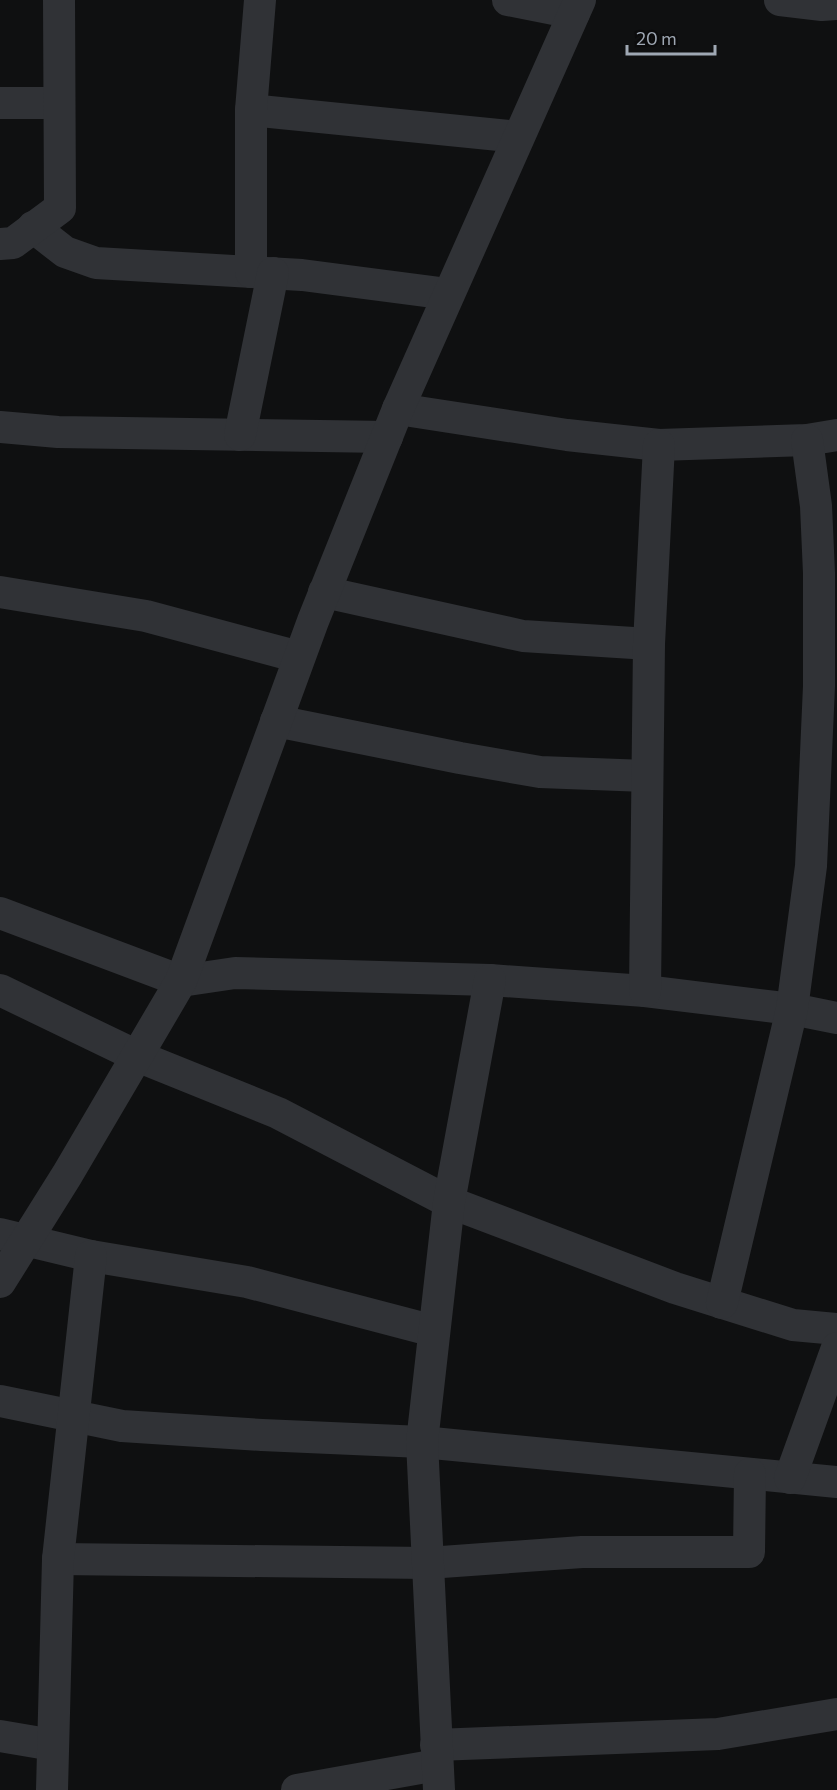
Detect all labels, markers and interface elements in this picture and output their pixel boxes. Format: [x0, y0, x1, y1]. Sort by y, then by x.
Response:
scale bar [627, 18, 716, 56]
text: 20 m [636, 27, 677, 49]

